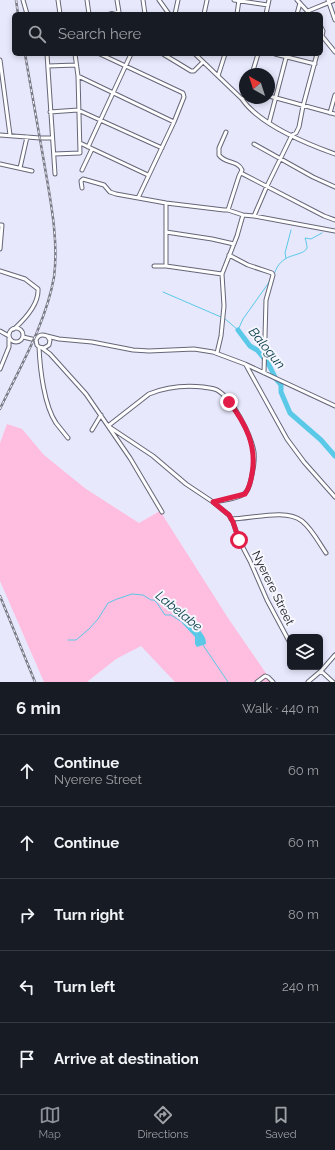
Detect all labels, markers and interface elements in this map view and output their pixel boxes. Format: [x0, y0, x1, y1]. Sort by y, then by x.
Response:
search box [12, 12, 323, 56]
icon: search [26, 23, 48, 45]
text: Search here [58, 25, 141, 43]
north arrow [239, 68, 275, 104]
water label: Balogun [246, 324, 288, 372]
route end [220, 393, 238, 411]
route start [230, 531, 248, 549]
street label: Nyerere Street [249, 549, 297, 627]
water label: Labelabe [153, 588, 205, 634]
map controls [287, 634, 323, 670]
button: layers [287, 634, 323, 670]
text: 6 min [16, 698, 61, 718]
text: Walk · 440 m [242, 701, 319, 716]
text: Continue [54, 754, 119, 772]
icon: ahead [16, 760, 38, 782]
text: 60 m [288, 763, 319, 778]
text: Nyerere Street [54, 772, 142, 787]
icon: ahead [16, 832, 38, 854]
text: Continue [54, 834, 119, 852]
text: 60 m [288, 835, 319, 850]
icon: right [16, 904, 38, 926]
text: Turn right [54, 906, 124, 924]
text: 80 m [288, 907, 319, 922]
icon: left [16, 976, 38, 998]
text: Turn left [54, 978, 115, 996]
text: 240 m [282, 979, 319, 994]
icon: arrive [16, 1048, 38, 1070]
text: Arrive at destination [54, 1050, 199, 1068]
tab: Map [38, 1104, 61, 1141]
tab: Directions [138, 1104, 188, 1141]
tab: Saved [265, 1104, 297, 1141]

